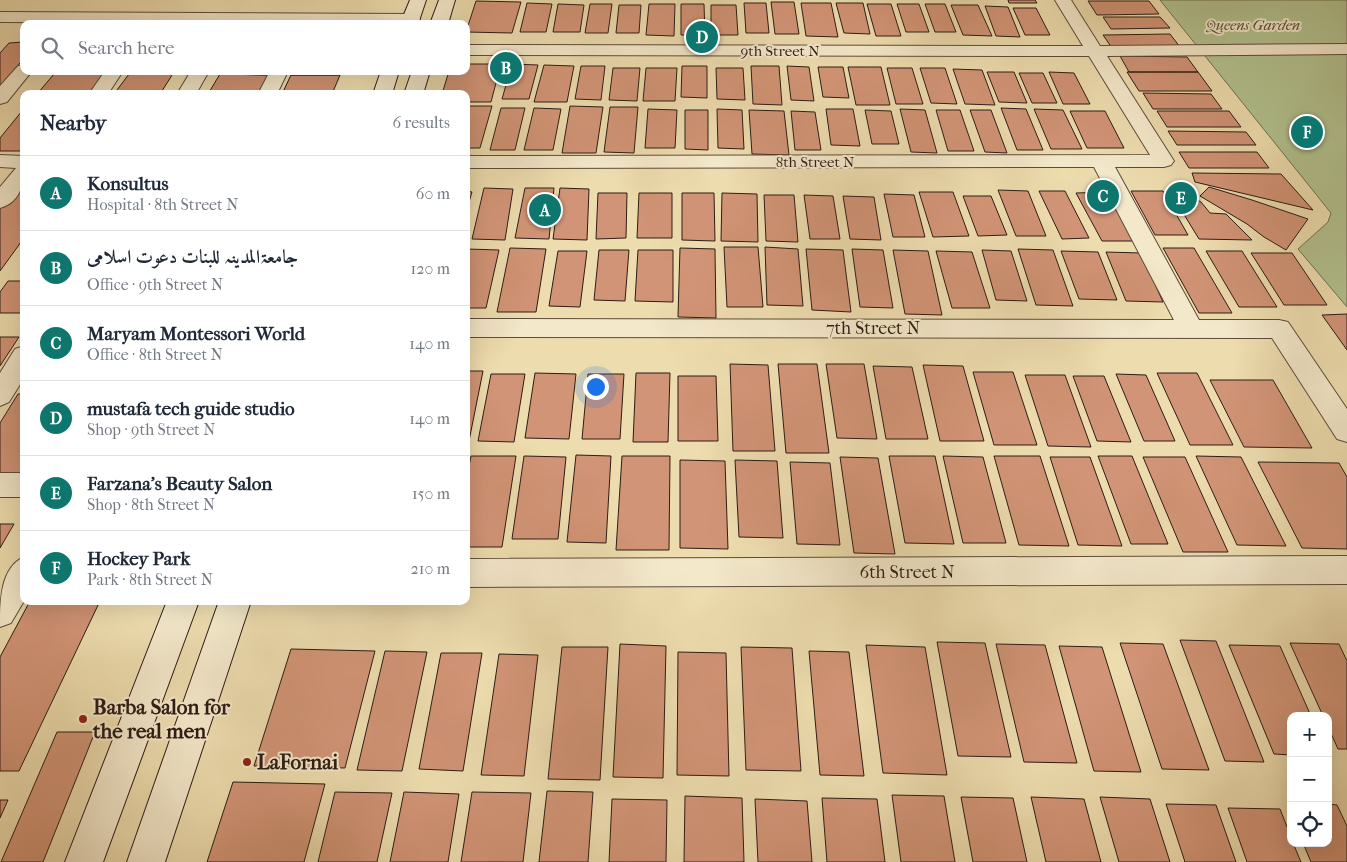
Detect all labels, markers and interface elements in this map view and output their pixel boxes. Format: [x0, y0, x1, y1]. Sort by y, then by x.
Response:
park label: Queens Garden [1205, 16, 1300, 34]
pin: D [686, 18, 718, 56]
search box [20, 20, 470, 75]
icon: search [38, 34, 66, 62]
text: Search here [78, 37, 174, 59]
street label: 9th Street N [740, 42, 820, 60]
pin: B [490, 49, 522, 87]
text: Nearby [40, 111, 106, 135]
text: 6 results [392, 113, 450, 132]
pin: F [1291, 113, 1323, 151]
street label: 8th Street N [776, 153, 855, 171]
text: Konsultus [87, 173, 168, 195]
pin: C [1087, 177, 1119, 215]
pin: E [1165, 179, 1197, 217]
text: A [51, 184, 61, 203]
text: 60 m [416, 184, 450, 203]
pin: A [529, 191, 561, 229]
text: Hospital · 8th Street N [87, 195, 238, 214]
text: جامعۃالمدینہ للبنات دعوت اسلامی [87, 246, 298, 268]
text: B [51, 259, 61, 278]
text: 120 m [411, 259, 450, 278]
text: Office · 9th Street N [87, 275, 223, 294]
street label: 7th Street N [826, 318, 920, 339]
text: Maryam Montessori World [87, 323, 305, 345]
text: C [51, 334, 61, 353]
text: 140 m [409, 334, 450, 353]
text: Office · 8th Street N [87, 345, 223, 364]
your location [583, 374, 609, 400]
text: mustafa tech guide studio [87, 398, 295, 420]
text: D [50, 409, 62, 428]
text: 140 m [409, 409, 450, 428]
text: Shop · 9th Street N [87, 420, 215, 439]
text: Farzana's Beauty Salon [87, 473, 272, 495]
text: E [51, 484, 61, 503]
text: 150 m [412, 484, 450, 503]
text: Shop · 8th Street N [87, 495, 215, 514]
text: Hockey Park [87, 548, 190, 570]
text: F [52, 559, 60, 578]
text: 210 m [411, 559, 450, 578]
street label: 6th Street N [859, 562, 955, 583]
text: Park · 8th Street N [87, 570, 213, 589]
place label: Barba Salon for the real men [92, 695, 231, 743]
map controls [1287, 712, 1332, 847]
button: + [1287, 712, 1332, 757]
marker: Barba Salon for the real men [77, 713, 89, 725]
place label: LaFornai [257, 750, 339, 774]
marker: LaFornai [241, 756, 253, 768]
button: − [1287, 757, 1332, 802]
button: locate [1287, 802, 1332, 847]

